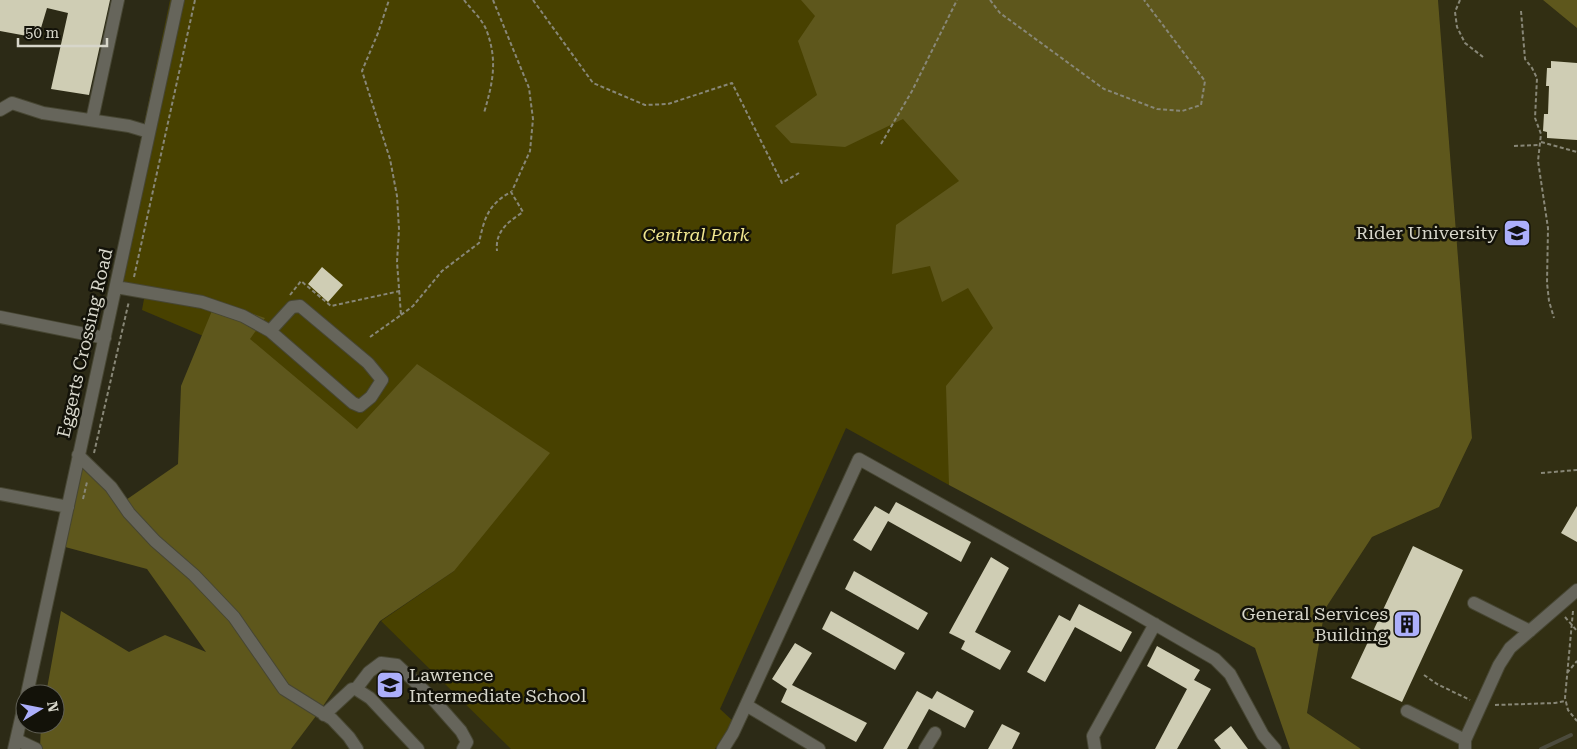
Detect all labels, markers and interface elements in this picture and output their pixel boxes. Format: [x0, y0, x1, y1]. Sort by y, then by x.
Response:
scale bar [18, 15, 106, 47]
text: 50 m [25, 24, 60, 42]
school or university icon: Rider University [1502, 218, 1532, 248]
place label: Rider University [1356, 222, 1498, 243]
park label: Central Park [643, 224, 750, 245]
street label: Eggerts Crossing Road [52, 246, 117, 440]
place label: General Services Building [1241, 603, 1389, 645]
building icon: General Services Building [1392, 609, 1422, 639]
place label: Lawrence Intermediate School [409, 664, 587, 706]
school or university icon: Lawrence Intermediate School [375, 670, 405, 700]
north arrow [15, 684, 65, 734]
text: N [44, 700, 62, 714]

